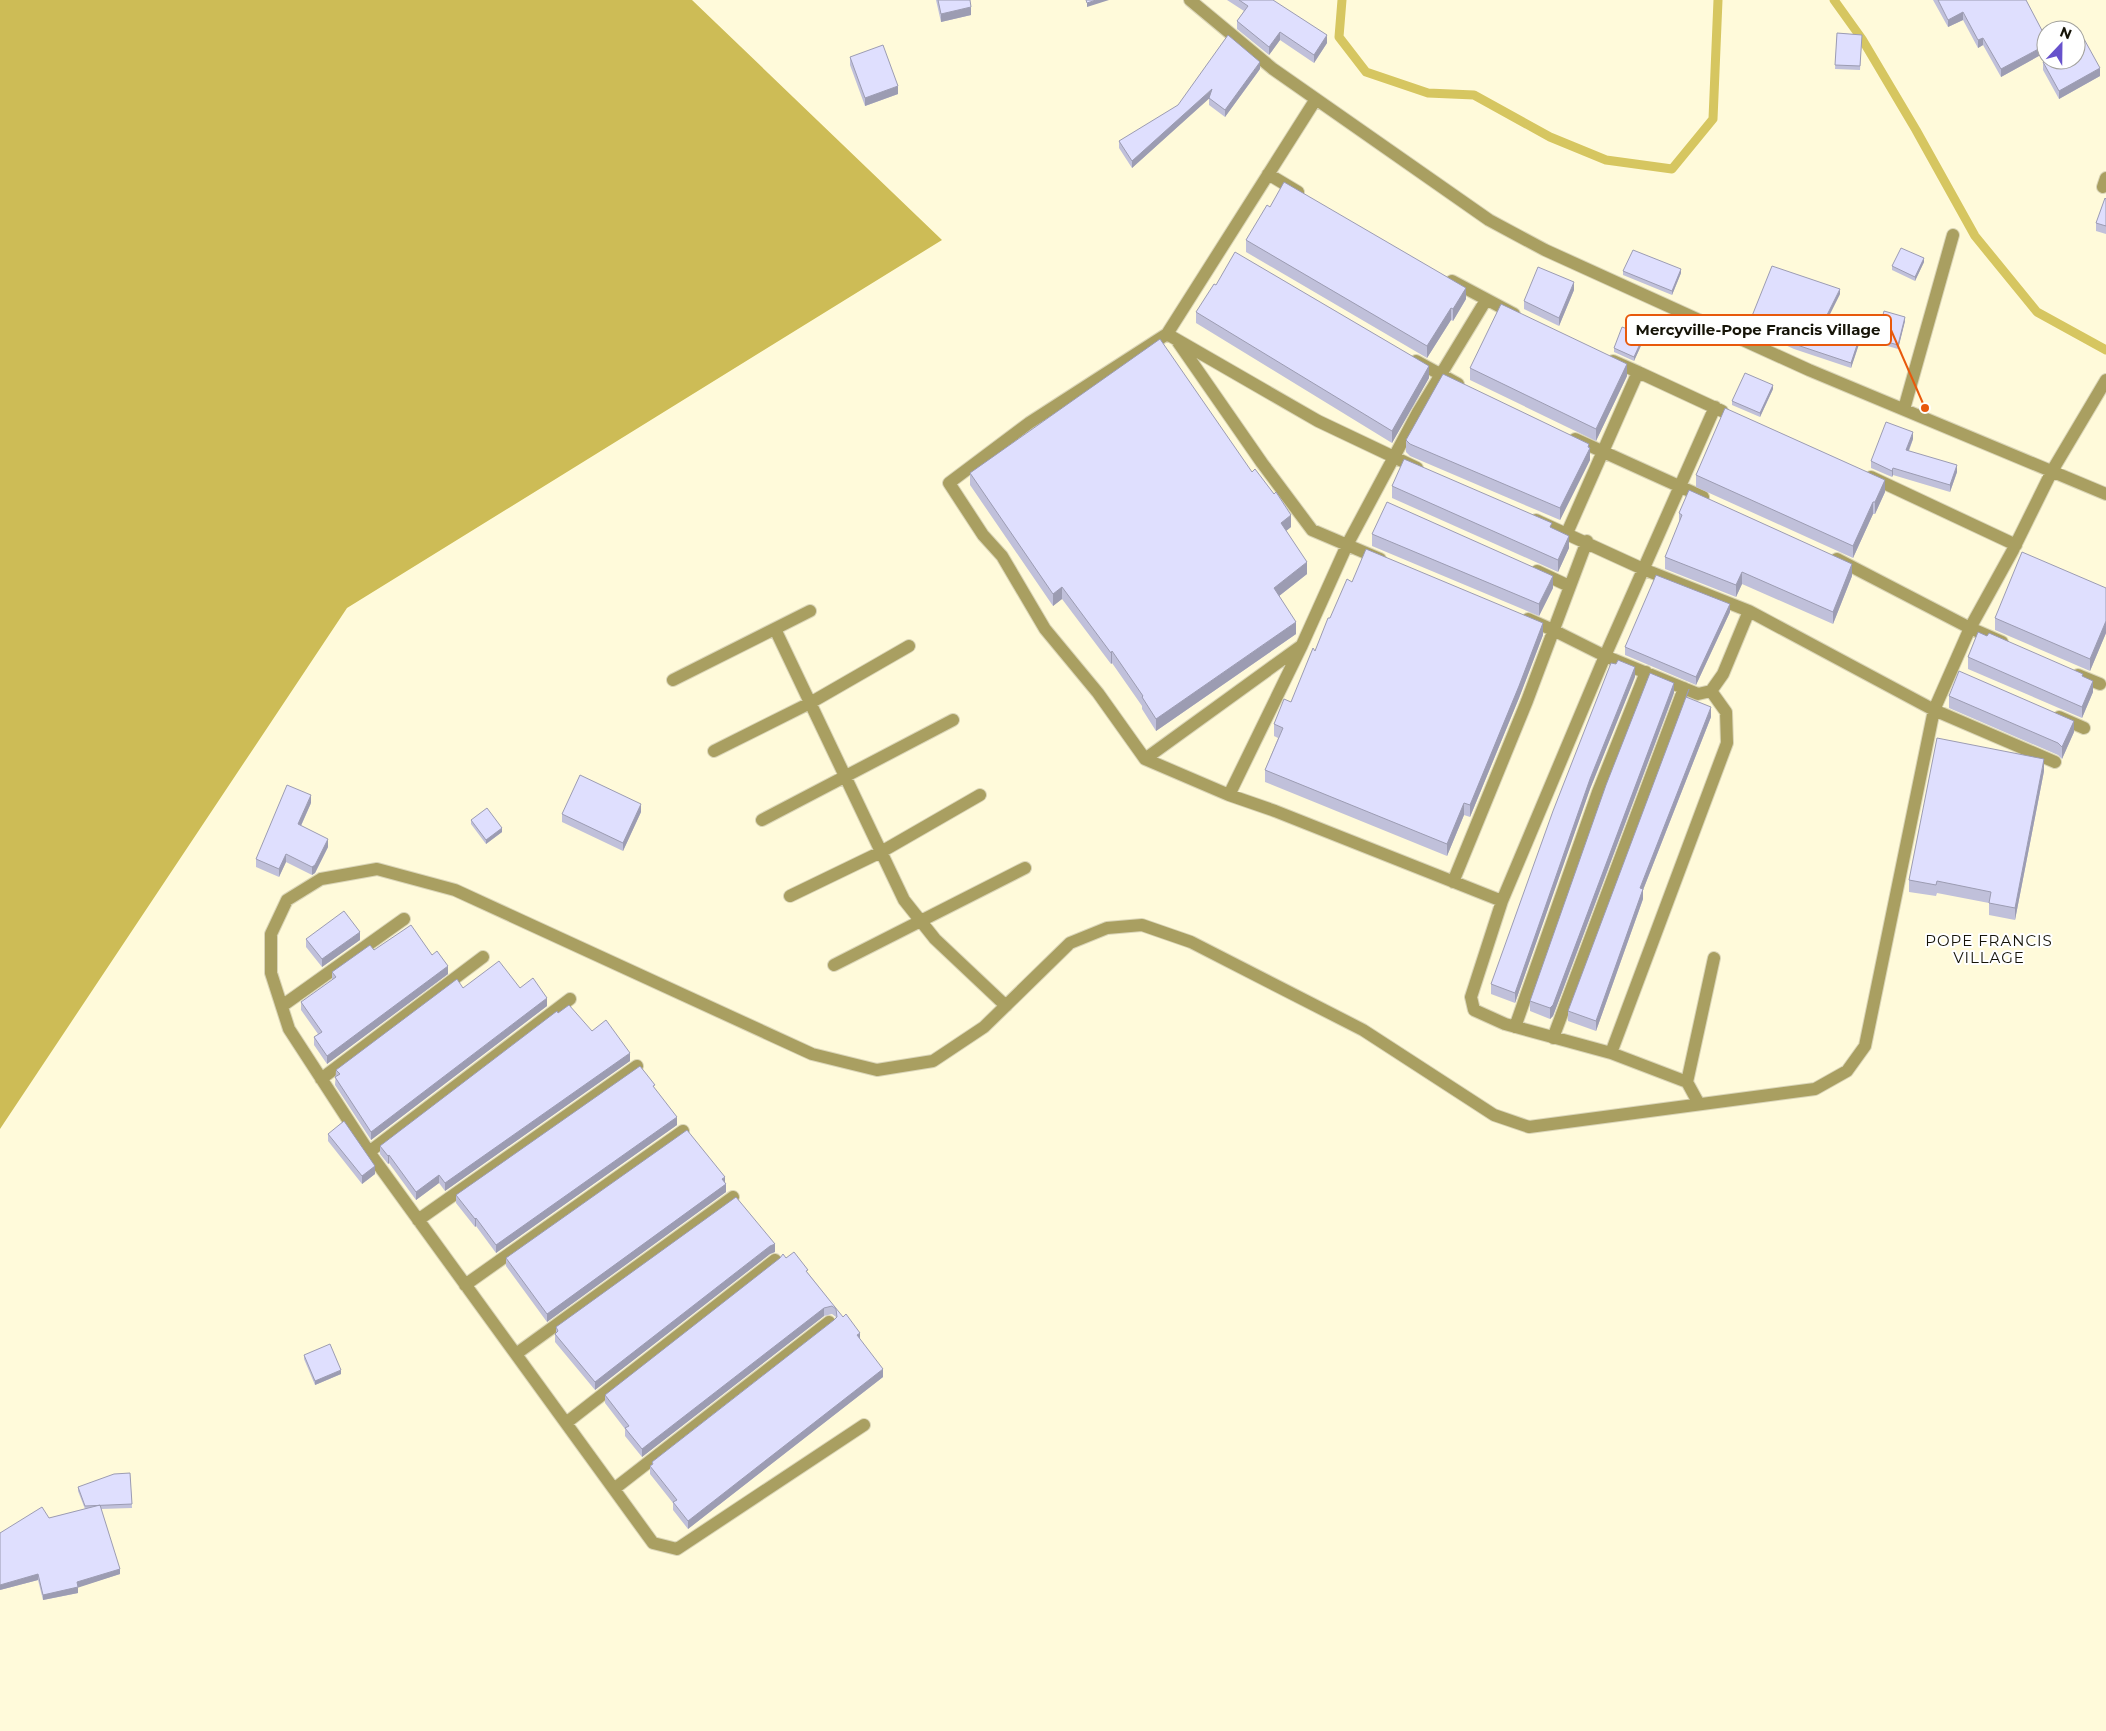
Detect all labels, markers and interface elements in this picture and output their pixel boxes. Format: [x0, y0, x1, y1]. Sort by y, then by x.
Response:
north arrow [2036, 20, 2086, 70]
text: N [2057, 22, 2074, 43]
callout: Mercyville-Pope Francis Village [1626, 315, 1891, 345]
text: Mercyville-Pope Francis Village [1636, 320, 1880, 339]
district label: POPE FRANCIS VILLAGE [1925, 931, 2053, 967]

